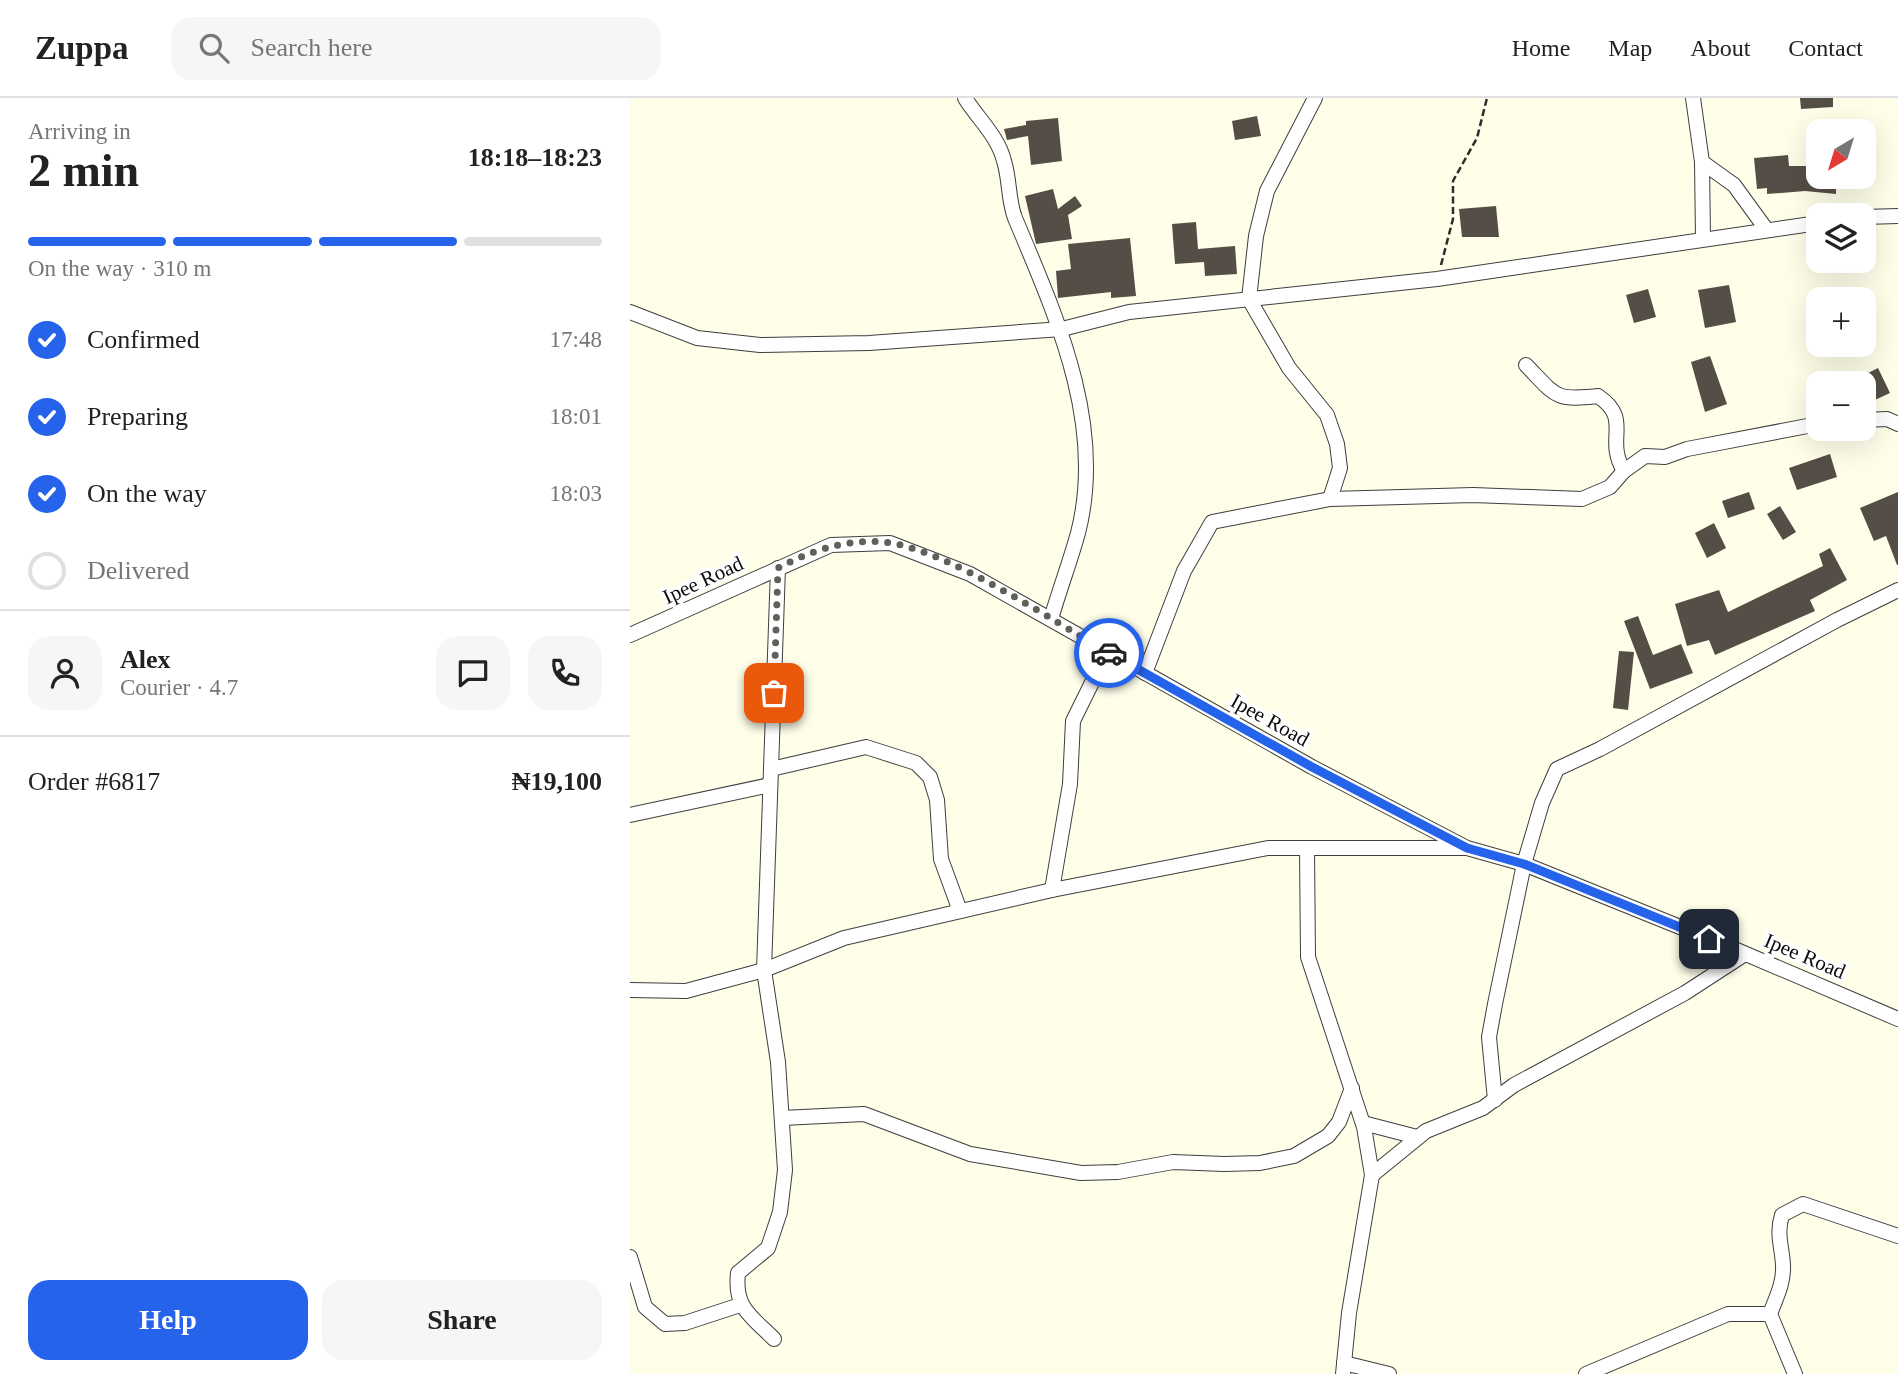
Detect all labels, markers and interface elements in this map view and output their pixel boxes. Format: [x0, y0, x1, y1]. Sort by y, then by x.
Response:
search box [171, 17, 661, 80]
icon: search [195, 29, 233, 67]
text: Zuppa [35, 30, 129, 66]
text: Search here [251, 33, 373, 62]
text: Home [1512, 35, 1570, 61]
text: Map [1608, 35, 1652, 61]
text: About [1690, 35, 1750, 61]
text: Contact [1788, 35, 1863, 61]
text: Arriving in [28, 119, 131, 144]
north arrow [1806, 119, 1876, 189]
map controls [1806, 119, 1876, 441]
text: 18:18–18:23 [468, 143, 602, 172]
text: 2 min [28, 145, 139, 196]
button: layers [1806, 203, 1876, 273]
text: On the way · 310 m [28, 256, 211, 281]
button: + [1806, 287, 1876, 357]
icon: check [28, 321, 66, 359]
text: Confirmed [87, 325, 200, 354]
text: 17:48 [550, 327, 602, 352]
button: − [1806, 371, 1876, 441]
icon: check [28, 398, 66, 436]
text: Preparing [87, 402, 188, 431]
text: 18:01 [550, 404, 602, 429]
icon: check [28, 475, 66, 513]
text: On the way [87, 479, 207, 508]
text: 18:03 [550, 481, 602, 506]
street label: Ipee Road [659, 551, 747, 609]
text: Delivered [87, 556, 190, 585]
courier [1074, 618, 1144, 688]
icon: car [1090, 634, 1128, 672]
button: person [28, 636, 102, 710]
button: chat [436, 636, 510, 710]
button: phone [528, 636, 602, 710]
text: Alex [120, 645, 171, 674]
pin [744, 663, 804, 723]
icon: bag [755, 674, 793, 712]
text: Courier · 4.7 [120, 675, 238, 700]
street label: Ipee Road [1227, 689, 1314, 752]
text: Order #6817 [28, 767, 160, 796]
text: ₦19,100 [512, 767, 602, 796]
pin [1679, 909, 1739, 969]
icon: home [1690, 920, 1728, 958]
street label: Ipee Road [1761, 928, 1850, 984]
button: Help [28, 1280, 308, 1360]
button: Share [322, 1280, 602, 1360]

